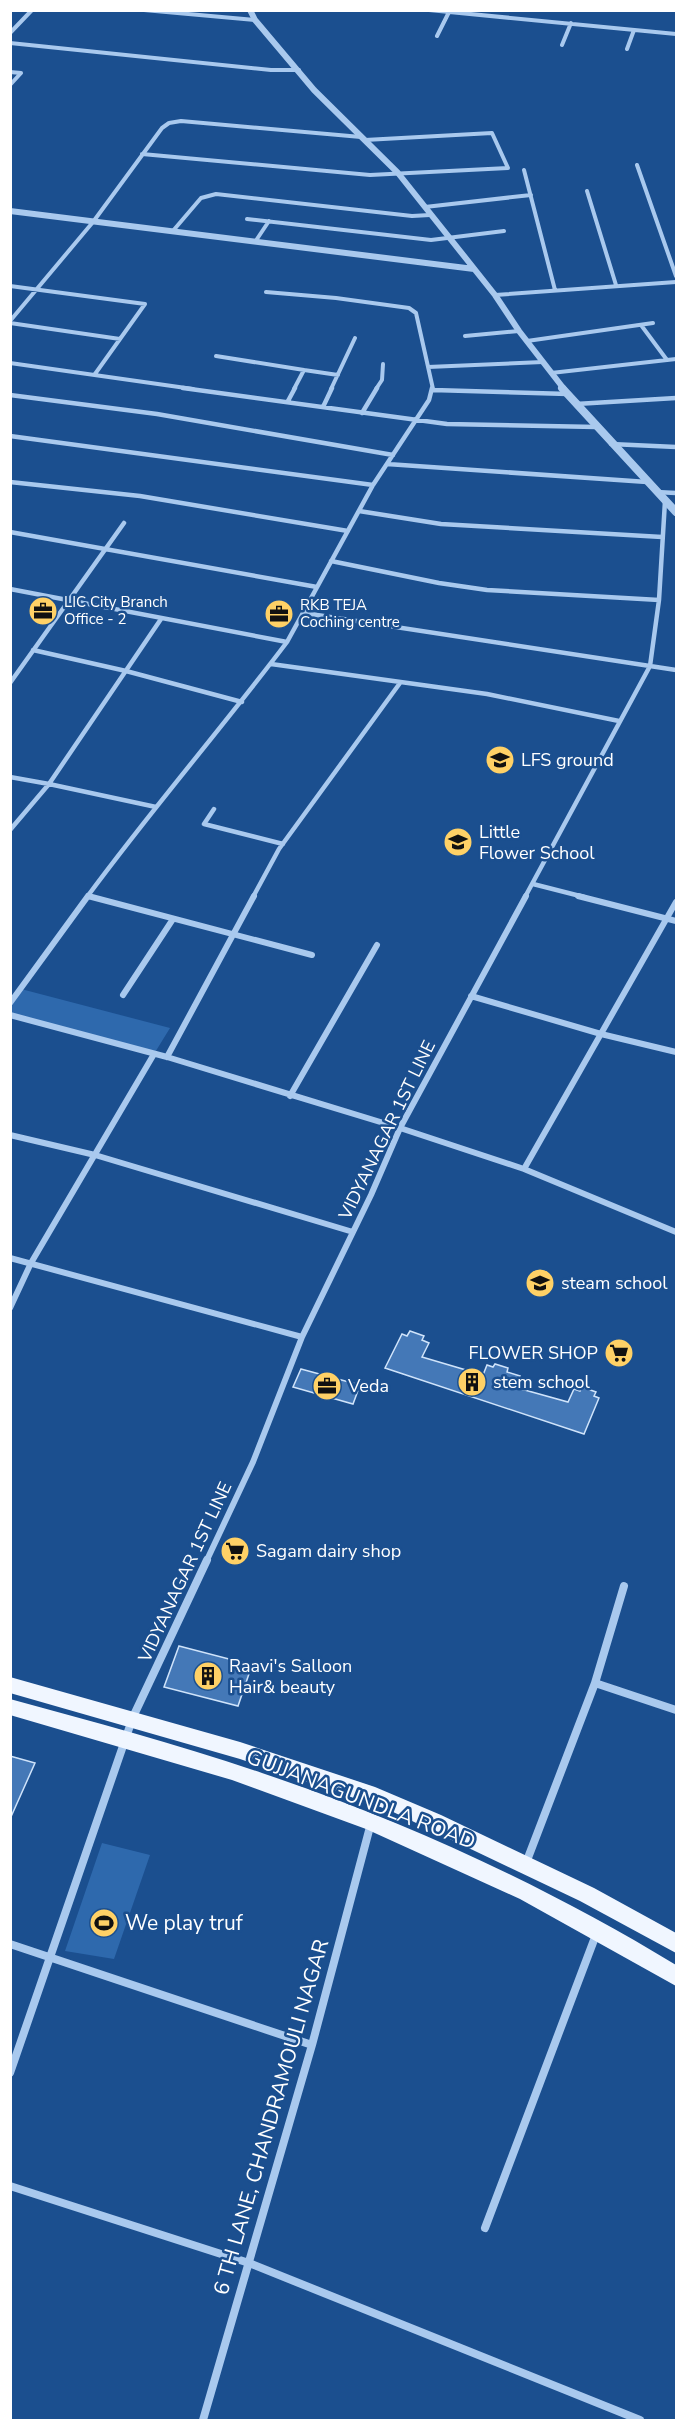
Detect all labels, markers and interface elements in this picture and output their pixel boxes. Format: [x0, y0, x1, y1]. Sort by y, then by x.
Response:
place label: LIC City Branch Office - 2 [64, 592, 168, 629]
office icon: LIC City Branch Office - 2 [27, 595, 59, 627]
place label: RKB TEJA Coching centre [300, 595, 400, 632]
office icon: RKB TEJA Coching centre [263, 598, 295, 630]
school or university icon: LFS ground [484, 744, 516, 776]
place label: LFS ground [521, 748, 614, 772]
place label: Little Flower School [479, 820, 595, 865]
school or university icon: Little Flower School [442, 826, 474, 858]
street label: VIDYANAGAR 1ST LINE [333, 1036, 441, 1225]
school or university icon: steam school [524, 1267, 556, 1299]
place label: steam school [561, 1271, 668, 1295]
supermarket icon: FLOWER SHOP [603, 1337, 635, 1369]
place label: FLOWER SHOP [469, 1341, 598, 1365]
building icon: stem school [456, 1366, 488, 1398]
office icon: Veda [311, 1370, 343, 1402]
place label: stem school [493, 1370, 591, 1394]
place label: Veda [347, 1374, 389, 1398]
street label: VIDYANAGAR 1ST LINE [132, 1478, 237, 1667]
supermarket icon: Sagam dairy shop [219, 1535, 251, 1567]
place label: Sagam dairy shop [256, 1539, 401, 1563]
place label: Raavi's Salloon Hair& beauty [229, 1654, 352, 1699]
building icon: Raavi's Salloon Hair& beauty [192, 1660, 224, 1692]
street label: GUJJANAGUNDLA ROAD [243, 1742, 479, 1856]
sports icon: We play truf [88, 1907, 120, 1939]
place label: We play truf [125, 1909, 244, 1937]
street label: 6 TH LANE, CHANDRAMOULI NAGAR [207, 1936, 335, 2298]

